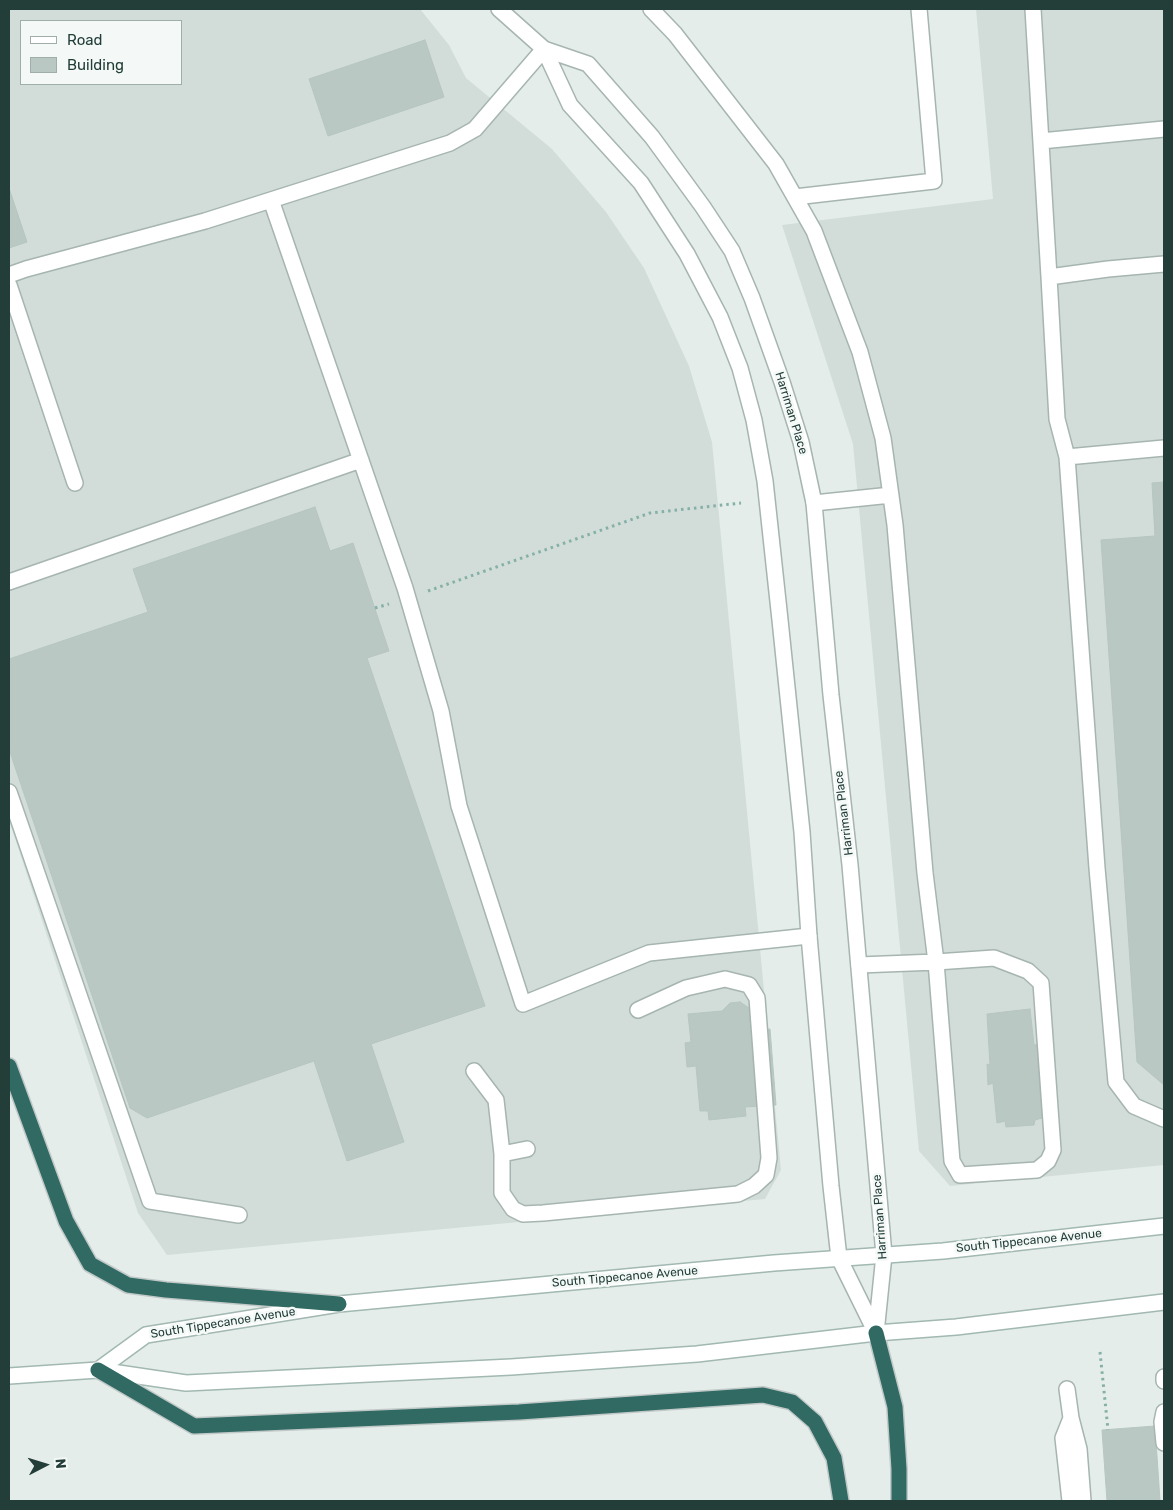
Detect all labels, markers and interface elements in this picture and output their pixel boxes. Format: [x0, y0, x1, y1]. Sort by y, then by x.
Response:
legend [20, 20, 182, 85]
text: Road [67, 31, 103, 49]
text: Building [67, 56, 124, 74]
street label: Harriman Place [772, 370, 810, 456]
street label: Harriman Place [832, 770, 856, 856]
street label: Harriman Place [870, 1174, 890, 1260]
street label: South Tippecanoe Avenue [955, 1226, 1103, 1256]
street label: South Tippecanoe Avenue [551, 1263, 699, 1291]
street label: South Tippecanoe Avenue [150, 1304, 296, 1342]
north arrow [20, 1440, 70, 1490]
text: N [52, 1458, 69, 1469]

